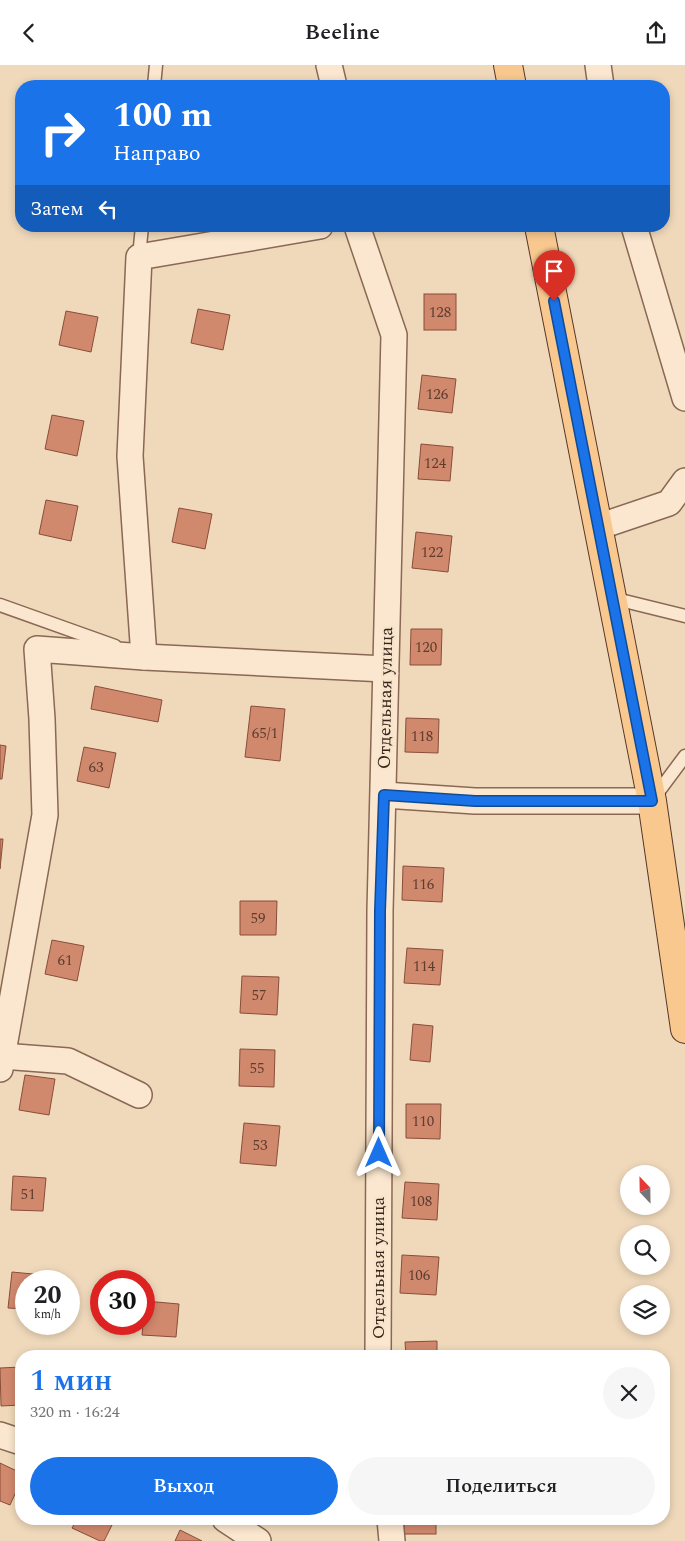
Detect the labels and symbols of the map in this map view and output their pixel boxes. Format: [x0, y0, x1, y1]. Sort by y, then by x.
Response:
pin [533, 250, 575, 301]
house number: 128 [429, 301, 451, 324]
house number: 126 [426, 383, 449, 406]
house number: 124 [424, 452, 447, 475]
house number: 122 [421, 541, 443, 564]
street label: Отдельная улица [371, 626, 400, 770]
house number: 120 [415, 636, 437, 659]
house number: 65/1 [252, 722, 278, 745]
house number: 118 [411, 725, 433, 748]
house number: 63 [88, 756, 104, 779]
house number: 116 [412, 873, 435, 896]
house number: 59 [250, 907, 266, 930]
house number: 61 [57, 949, 73, 972]
house number: 114 [413, 955, 436, 978]
house number: 57 [251, 984, 267, 1007]
house number: 55 [249, 1057, 265, 1080]
house number: 110 [412, 1110, 434, 1133]
position arrow [352, 1126, 404, 1178]
house number: 53 [252, 1134, 268, 1157]
north arrow [620, 1165, 670, 1215]
house number: 51 [20, 1183, 36, 1206]
house number: 108 [410, 1190, 432, 1213]
street label: Отдельная улица [365, 1197, 392, 1339]
house number: 106 [408, 1264, 431, 1287]
speed limit sign: 30 [90, 1270, 155, 1335]

